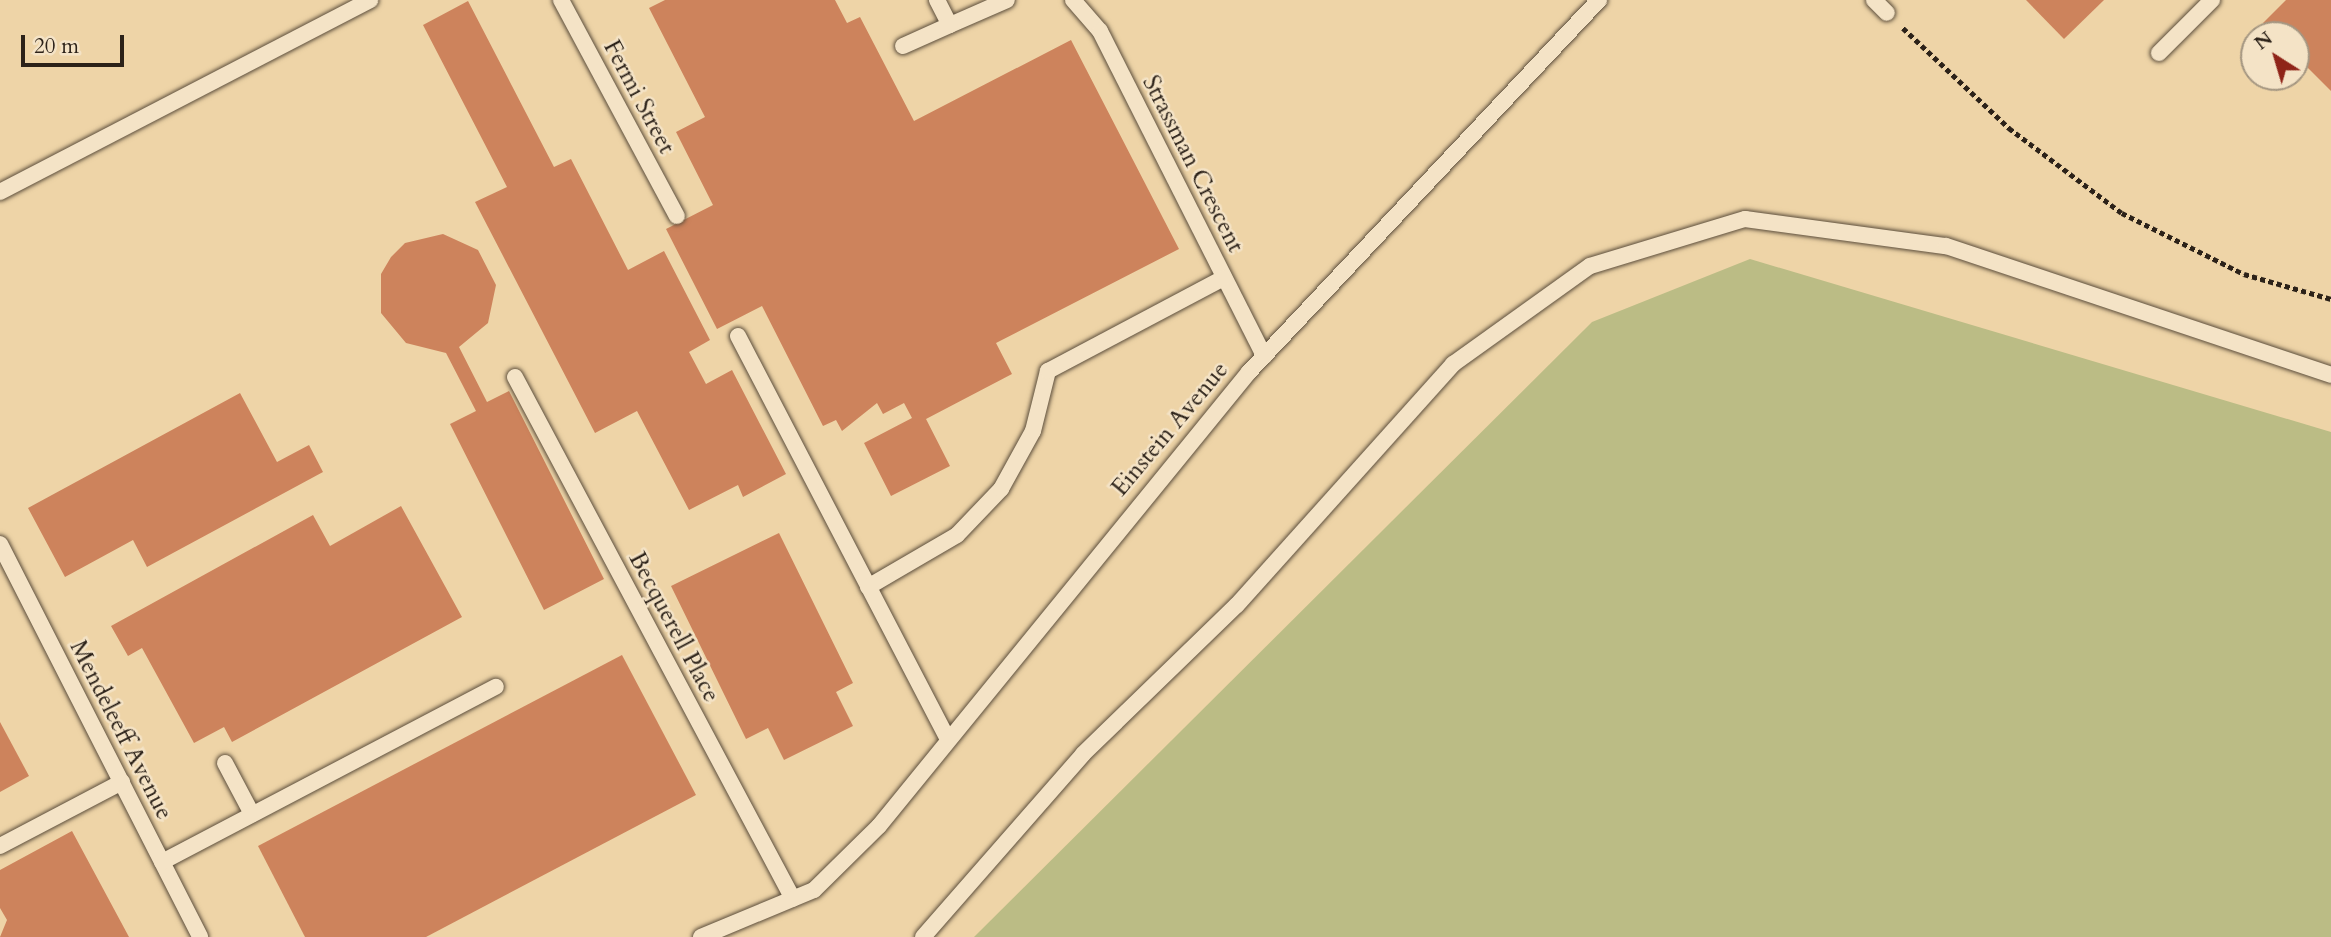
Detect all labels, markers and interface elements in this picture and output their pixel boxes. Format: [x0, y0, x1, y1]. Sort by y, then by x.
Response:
scale bar [24, 21, 128, 65]
north arrow [2240, 21, 2310, 91]
text: N [2249, 25, 2278, 56]
text: 20 m [34, 32, 79, 61]
street label: Fermi Street [597, 35, 681, 159]
street label: Strassman Crescent [1136, 71, 1250, 257]
street label: Einstein Avenue [1105, 356, 1235, 502]
street label: Becquerell Place [622, 547, 726, 707]
street label: Mendeleeff Avenue [63, 636, 179, 824]

